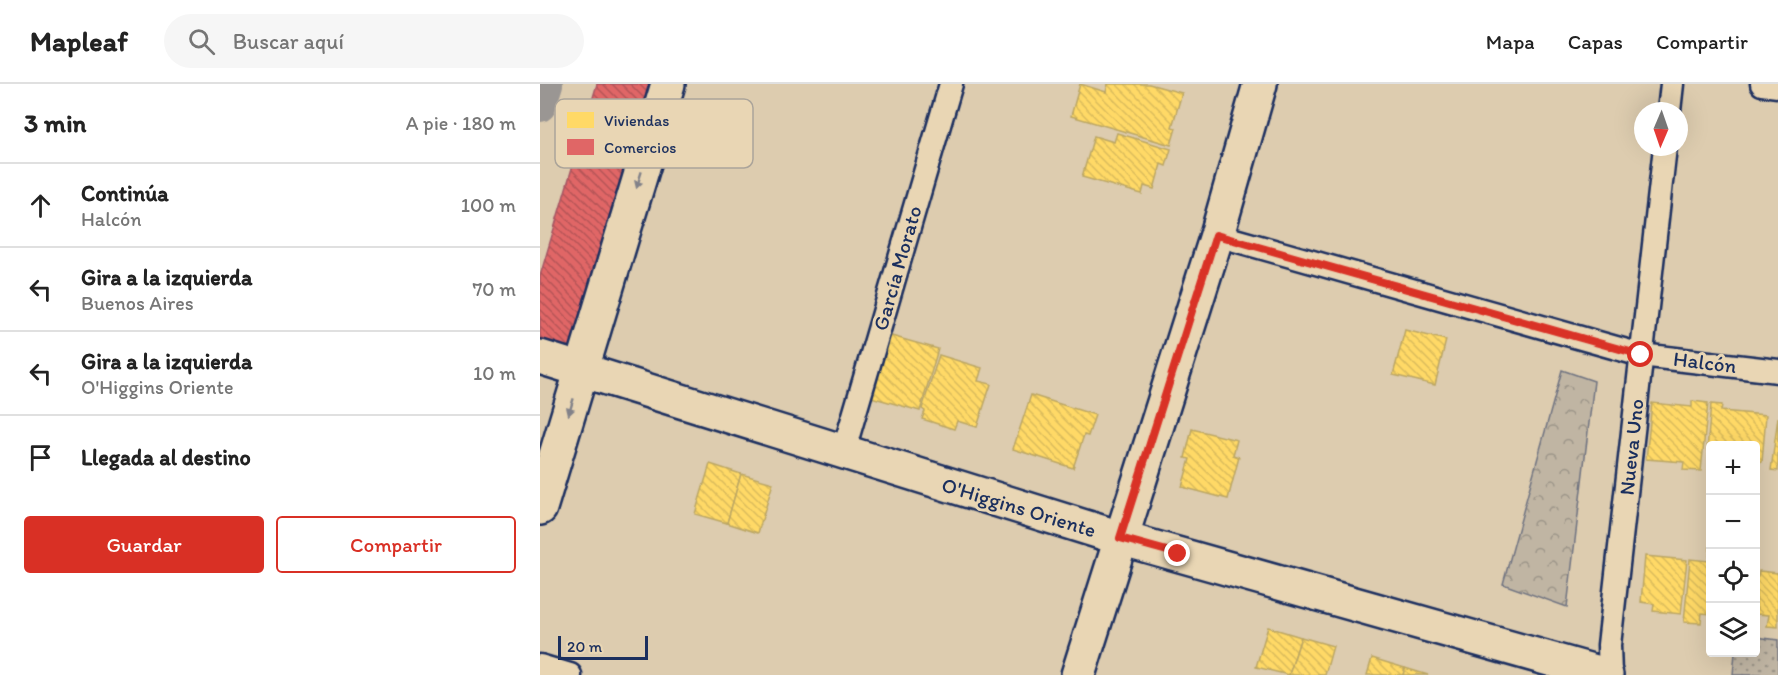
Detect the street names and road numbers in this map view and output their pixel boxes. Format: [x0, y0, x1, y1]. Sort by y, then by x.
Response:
street label: García Morato [867, 203, 927, 333]
street label: Halcón [1672, 346, 1738, 378]
street label: Nueva Uno [1613, 397, 1649, 497]
street label: O'Higgins Oriente [939, 472, 1099, 542]

